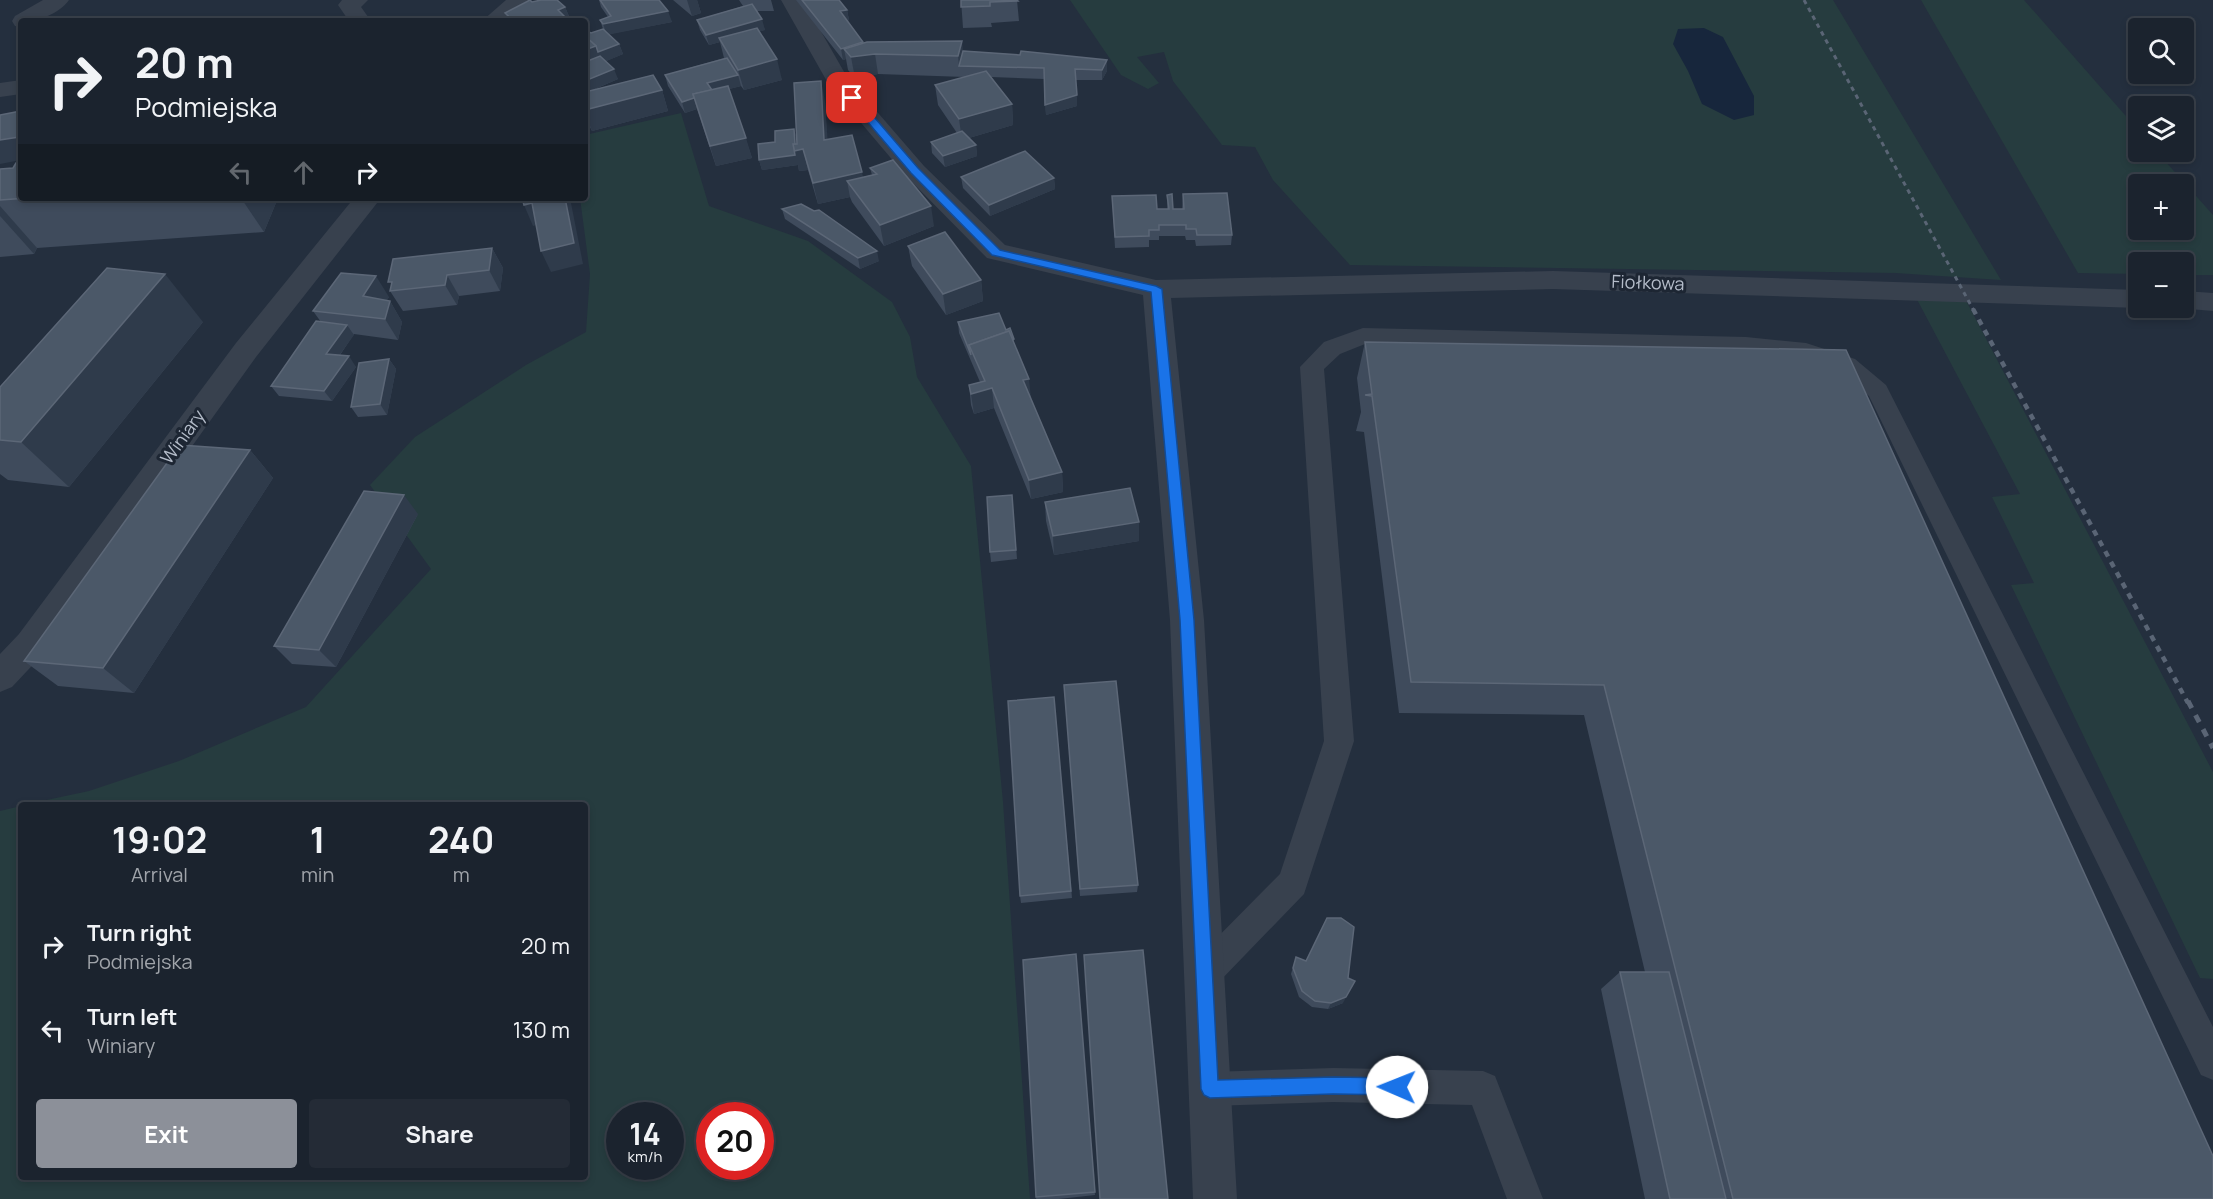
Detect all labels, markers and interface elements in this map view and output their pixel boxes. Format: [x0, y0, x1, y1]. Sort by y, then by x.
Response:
map controls [2128, 18, 2194, 318]
button: search [2128, 18, 2194, 84]
text: 20 m [135, 33, 234, 91]
icon: right [36, 42, 114, 120]
pin [826, 72, 877, 123]
icon: arrive [835, 81, 868, 114]
text: Podmiejska [135, 88, 278, 125]
button: layers [2128, 96, 2194, 162]
icon: left [224, 156, 257, 189]
icon: ahead [287, 156, 320, 189]
icon: right [350, 156, 383, 189]
button: + [2128, 174, 2194, 240]
button: − [2128, 252, 2194, 318]
street label: Fiołkowa [1611, 269, 1685, 295]
street label: Winiary [154, 404, 210, 468]
text: 19:02 [112, 815, 207, 864]
text: 1 [310, 815, 326, 864]
text: 240 [428, 815, 494, 864]
text: Arrival [131, 861, 188, 888]
text: min [301, 861, 334, 888]
text: m [453, 861, 470, 888]
text: Turn right [87, 918, 192, 948]
icon: right [36, 930, 69, 963]
text: 20 m [521, 931, 570, 961]
text: Podmiejska [87, 948, 193, 975]
text: Turn left [87, 1002, 177, 1032]
icon: left [36, 1014, 69, 1047]
text: 130 m [513, 1015, 570, 1045]
text: Winiary [87, 1032, 155, 1059]
position arrow [1365, 1055, 1429, 1119]
button: Exit [36, 1099, 297, 1168]
button: Share [309, 1099, 570, 1168]
speed limit sign: 20 [696, 1102, 774, 1180]
text: 14 [629, 1113, 661, 1154]
text: km/h [628, 1146, 662, 1167]

